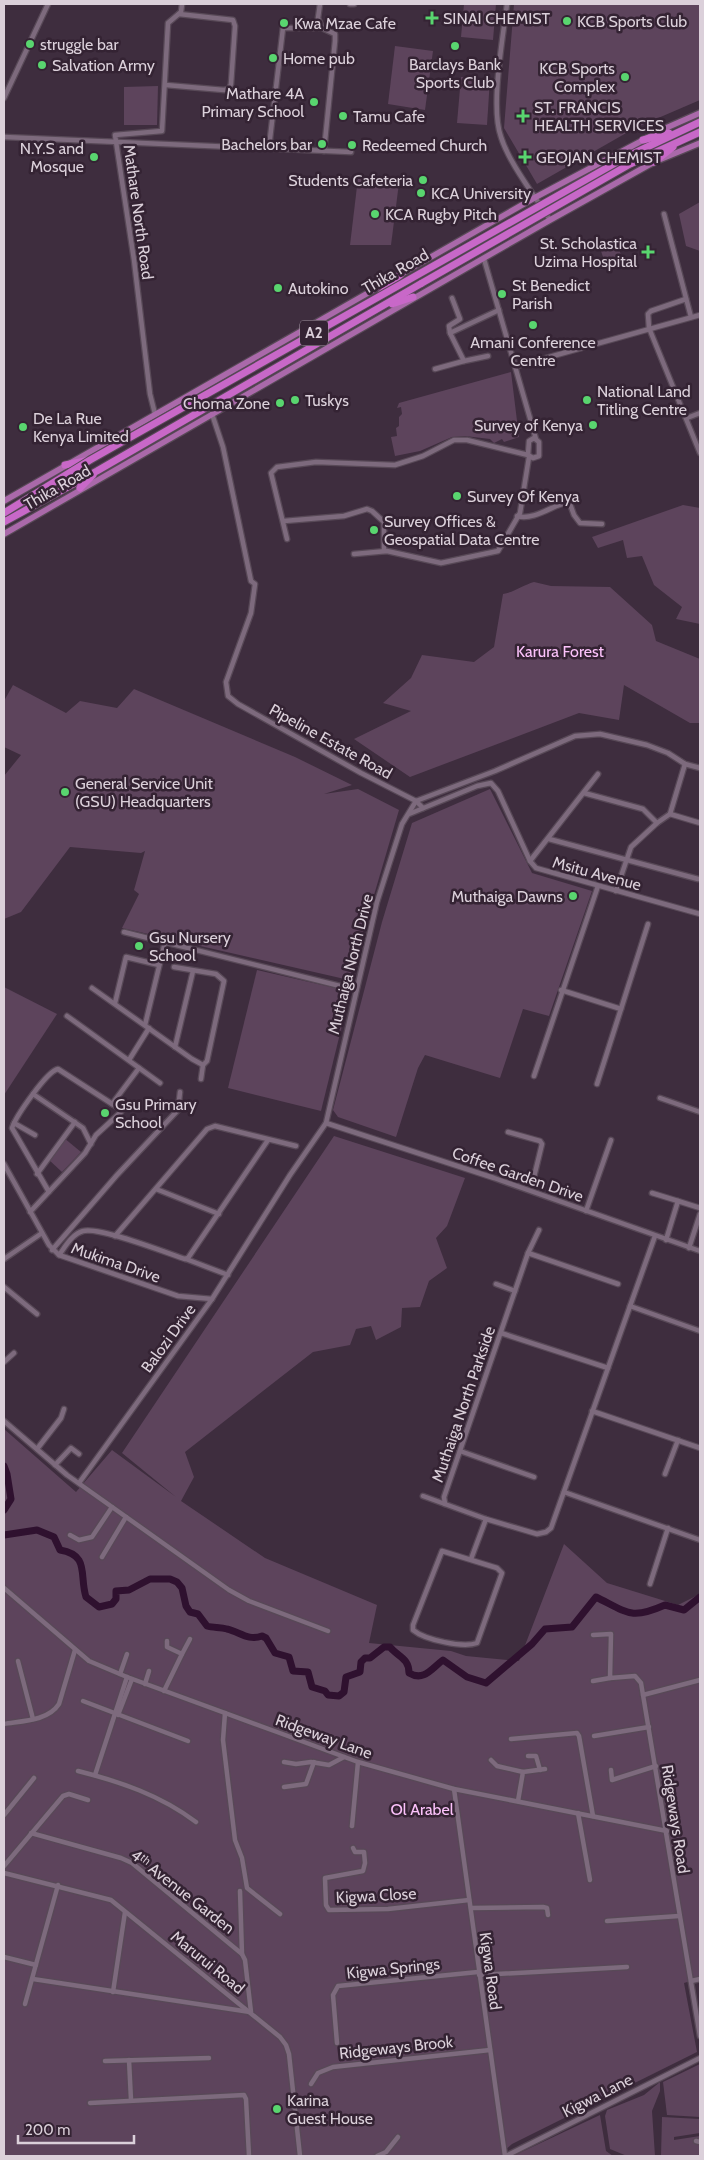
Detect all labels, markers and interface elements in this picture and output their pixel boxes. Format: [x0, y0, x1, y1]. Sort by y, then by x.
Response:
place label: SINAI CHEMIST [443, 9, 551, 28]
marker: SINAI CHEMIST [425, 11, 439, 25]
place label: KCB Sports Club [577, 12, 687, 31]
place label: Kwa Mzae Cafe [294, 14, 396, 33]
marker: KCB Sports Club [561, 15, 573, 27]
marker: Kwa Mzae Cafe [278, 17, 290, 29]
place label: struggle bar [40, 35, 119, 54]
marker: struggle bar [24, 38, 36, 50]
marker: Barclays Bank Sports Club [449, 40, 461, 52]
place label: Home pub [283, 49, 355, 68]
marker: Home pub [267, 52, 279, 64]
place label: Barclays Bank Sports Club [409, 55, 502, 92]
place label: Salvation Army [52, 56, 155, 75]
marker: Salvation Army [36, 59, 48, 71]
place label: KCB Sports Complex [539, 59, 615, 96]
marker: KCB Sports Complex [619, 71, 631, 83]
place label: Mathare 4A Primary School [201, 84, 304, 121]
marker: Mathare 4A Primary School [308, 96, 320, 108]
place label: ST. FRANCIS HEALTH SERVICES [534, 98, 664, 135]
place label: Tamu Cafe [353, 107, 425, 126]
marker: ST. FRANCIS HEALTH SERVICES [516, 109, 530, 123]
marker: Tamu Cafe [337, 110, 349, 122]
place label: Bachelors bar [221, 135, 313, 154]
place label: Redeemed Church [362, 136, 487, 155]
marker: Bachelors bar [316, 138, 328, 150]
place label: N.Y.S and Mosque [20, 139, 84, 176]
marker: Redeemed Church [346, 139, 358, 151]
street label: Mathare North Road [120, 143, 157, 281]
place label: GEOJAN CHEMIST [536, 148, 662, 167]
marker: GEOJAN CHEMIST [518, 150, 532, 164]
marker: N.Y.S and Mosque [88, 151, 100, 163]
place label: Students Cafeteria [288, 171, 413, 190]
marker: Students Cafeteria [417, 174, 429, 186]
place label: KCA University [431, 184, 531, 203]
marker: KCA University [415, 187, 427, 199]
place label: KCA Rugby Pitch [385, 205, 497, 224]
marker: KCA Rugby Pitch [369, 208, 381, 220]
place label: St. Scholastica Uzima Hospital [534, 234, 637, 271]
street label: Thika Road [359, 245, 432, 298]
marker: St. Scholastica Uzima Hospital [641, 245, 655, 259]
place label: St Benedict Parish [512, 276, 591, 313]
place label: Autokino [288, 279, 349, 298]
marker: Autokino [272, 282, 284, 294]
marker: St Benedict Parish [496, 288, 508, 300]
marker: Amani Conference Centre [527, 319, 539, 331]
road number: A2 [300, 320, 328, 346]
place label: Amani Conference Centre [470, 333, 596, 370]
place label: National Land Titling Centre [597, 382, 691, 419]
place label: Tuskys [305, 391, 349, 410]
place label: Choma Zone [183, 394, 270, 413]
marker: Tuskys [289, 394, 301, 406]
marker: National Land Titling Centre [581, 394, 593, 406]
marker: Choma Zone [274, 397, 286, 409]
place label: De La Rue Kenya Limited [33, 409, 129, 446]
place label: Survey of Kenya [474, 416, 583, 435]
marker: Survey of Kenya [587, 419, 599, 431]
marker: De La Rue Kenya Limited [17, 421, 29, 433]
street label: Thika Road [21, 461, 94, 514]
place label: Survey Of Kenya [467, 487, 580, 506]
marker: Survey Of Kenya [451, 490, 463, 502]
place label: Survey Offices & Geospatial Data Centre [384, 512, 539, 549]
marker: Survey Offices & Geospatial Data Centre [368, 524, 380, 536]
park label: Karura Forest [516, 642, 605, 661]
street label: Pipeline Estate Road [266, 700, 396, 783]
place label: General Service Unit (GSU) Headquarters [75, 774, 213, 811]
marker: General Service Unit (GSU) Headquarters [59, 786, 71, 798]
street label: Msitu Avenue [550, 853, 643, 894]
place label: Muthaiga Dawns [451, 887, 563, 906]
marker: Muthaiga Dawns [567, 890, 579, 902]
street label: Muthaiga North Drive [324, 892, 377, 1036]
place label: Gsu Nursery School [149, 928, 231, 965]
marker: Gsu Nursery School [133, 940, 145, 952]
place label: Gsu Primary School [115, 1095, 197, 1132]
marker: Gsu Primary School [99, 1107, 111, 1119]
street label: Coffee Garden Drive [450, 1143, 586, 1206]
street label: Mukima Drive [69, 1238, 163, 1287]
street label: Balozi Drive [137, 1300, 200, 1376]
street label: Muthaiga North Parkside [428, 1324, 499, 1485]
street label: Ridgeway Lane [273, 1710, 375, 1763]
street label: Ridgeways Road [658, 1763, 693, 1875]
park label: Ol Arabel [391, 1800, 454, 1819]
street label: 4ᵗʰ Avenue Garden [127, 1845, 238, 1938]
street label: Kigwa Close [335, 1884, 417, 1907]
street label: Marurui Road [167, 1927, 248, 1998]
street label: Kigwa Road [476, 1931, 505, 2011]
street label: Kigwa Springs [345, 1954, 441, 1983]
street label: Ridgeways Brook [338, 2032, 455, 2063]
street label: Kigwa Lane [559, 2070, 636, 2121]
place label: Karina Guest House [287, 2091, 373, 2128]
marker: Karina Guest House [271, 2103, 283, 2115]
scale bar [18, 2112, 134, 2144]
text: 200 m [25, 2121, 70, 2139]

